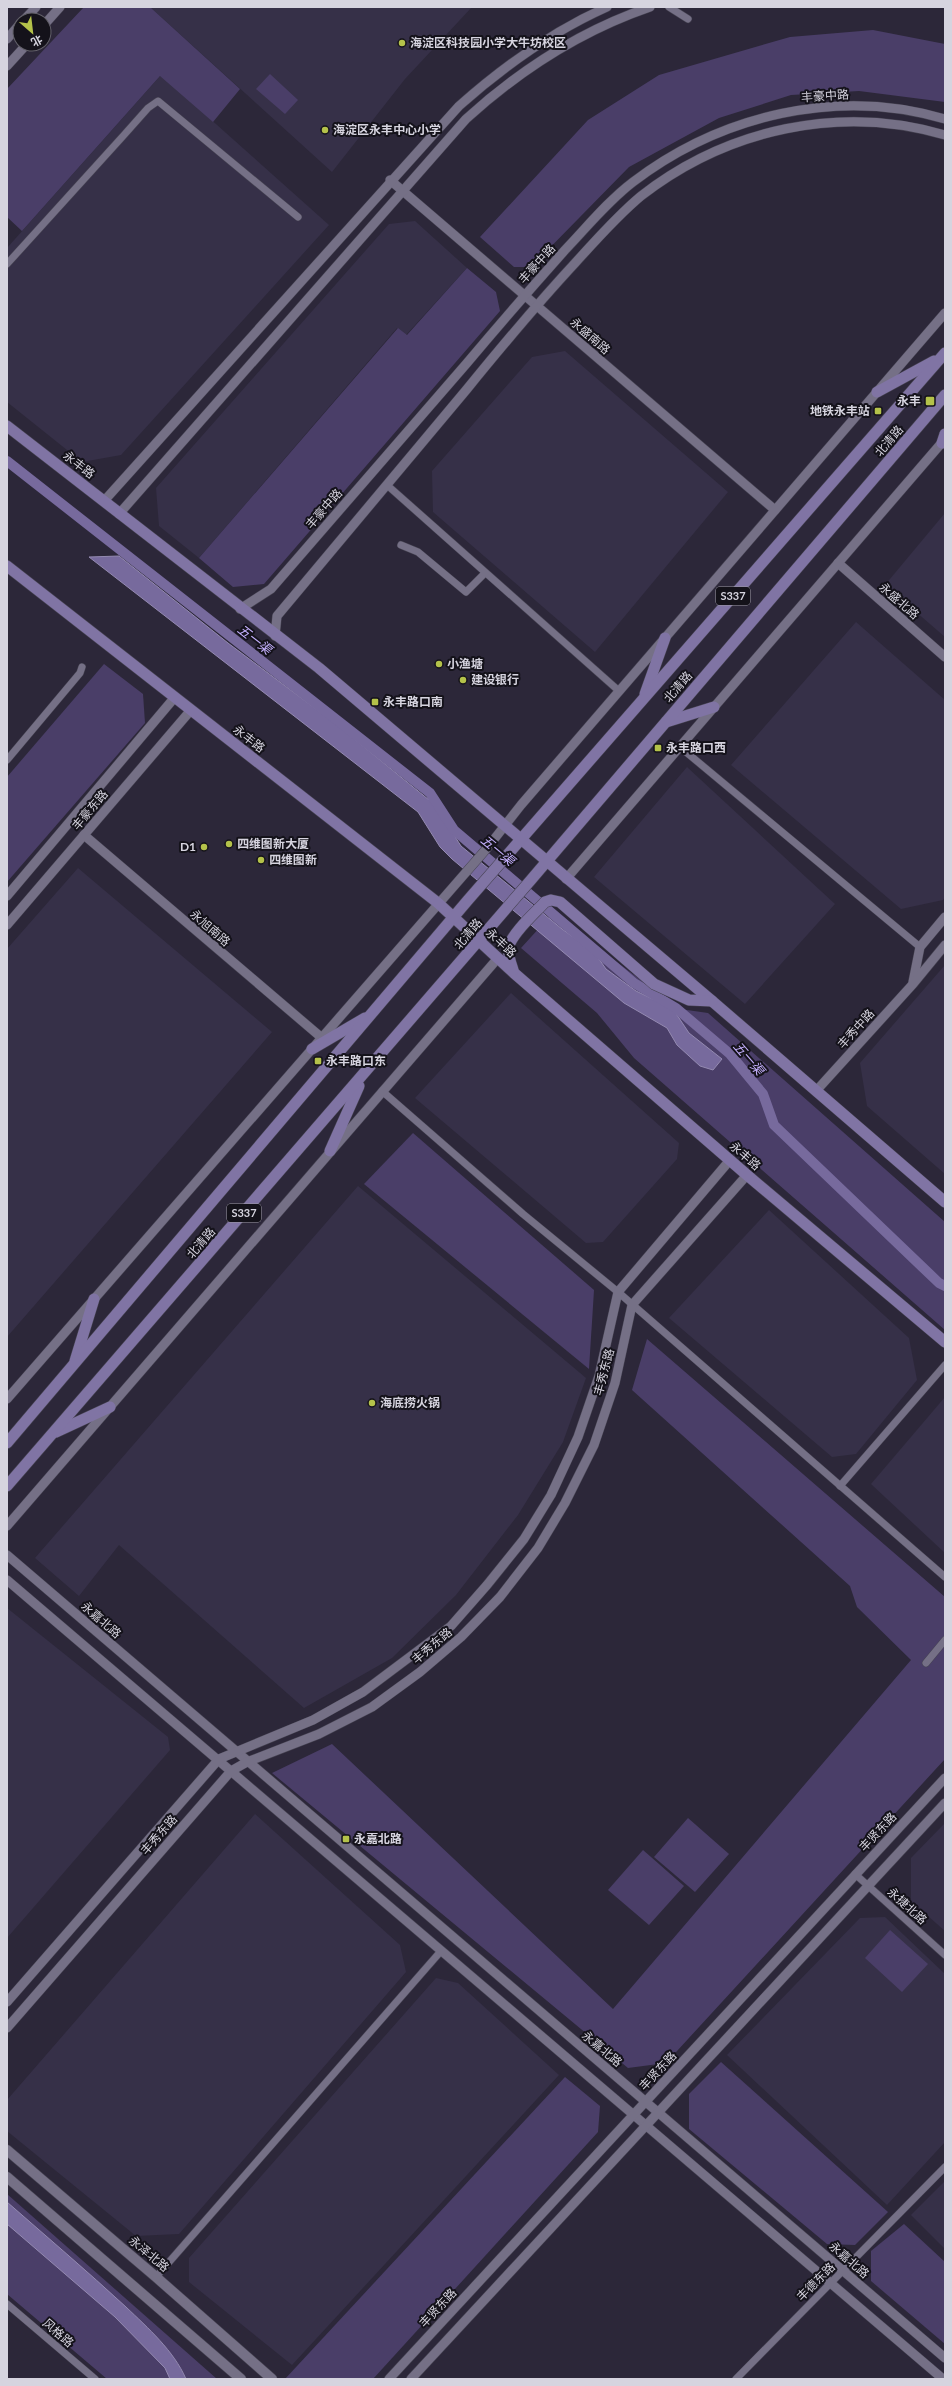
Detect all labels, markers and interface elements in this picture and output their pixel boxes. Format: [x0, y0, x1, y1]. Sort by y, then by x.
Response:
north arrow [12, 12, 52, 52]
text: 北 [29, 33, 45, 50]
place label: 海淀区科技园小学大牛坊校区 [410, 35, 566, 50]
marker: 海淀区科技园小学大牛坊校区 [397, 38, 407, 48]
street label: 丰豪中路 [800, 86, 849, 105]
place label: 海淀区永丰中心小学 [333, 122, 441, 137]
marker: 海淀区永丰中心小学 [320, 125, 330, 135]
street label: 丰豪中路 [515, 241, 558, 287]
street label: 永盛南路 [567, 314, 613, 357]
place label: 永丰 [897, 393, 921, 408]
marker: 永丰 [924, 395, 936, 407]
place label: 地铁永丰站 [810, 403, 870, 418]
marker: 地铁永丰站 [873, 406, 883, 416]
street label: 北清路 [871, 422, 906, 459]
street label: 永丰路 [61, 448, 98, 482]
street label: 丰豪中路 [302, 486, 345, 532]
street label: 永盛北路 [876, 579, 922, 622]
road number: S337 [716, 587, 750, 605]
water label: 五一渠 [235, 621, 277, 659]
place label: 小渔塘 [447, 656, 483, 671]
marker: 小渔塘 [434, 659, 444, 669]
street label: 北清路 [660, 668, 695, 705]
place label: 建设银行 [471, 672, 519, 687]
marker: 建设银行 [458, 675, 468, 685]
place label: 永丰路口南 [383, 694, 443, 709]
marker: 永丰路口南 [370, 697, 380, 707]
street label: 永丰路 [231, 722, 268, 756]
place label: 永丰路口西 [666, 740, 726, 755]
marker: 永丰路口西 [653, 743, 663, 753]
street label: 丰豪东路 [68, 786, 111, 833]
water label: 五一渠 [478, 831, 520, 870]
place label: 四维图新大厦 [237, 836, 309, 851]
place label: D1 [180, 839, 196, 854]
marker: 四维图新大厦 [224, 839, 234, 849]
marker: D1 [199, 842, 209, 852]
place label: 四维图新 [269, 852, 317, 867]
marker: 四维图新 [256, 855, 266, 865]
street label: 永旭南路 [187, 906, 233, 949]
street label: 北清路 [450, 915, 485, 952]
street label: 永丰路 [483, 925, 520, 960]
street label: 丰秀中路 [834, 1006, 877, 1052]
water label: 五一渠 [730, 1038, 769, 1079]
place label: 永丰路口东 [326, 1053, 386, 1068]
marker: 永丰路口东 [313, 1056, 323, 1066]
street label: 永丰路 [727, 1138, 764, 1173]
road number: S337 [227, 1204, 261, 1222]
street label: 北清路 [183, 1224, 218, 1261]
street label: 丰秀东路 [590, 1347, 617, 1397]
place label: 海底捞火锅 [380, 1395, 440, 1410]
marker: 海底捞火锅 [367, 1398, 377, 1408]
street label: 永嘉北路 [78, 1598, 124, 1641]
street label: 丰秀东路 [408, 1624, 455, 1667]
street label: 丰贤东路 [856, 1809, 899, 1854]
street label: 丰秀东路 [137, 1812, 180, 1858]
place label: 永嘉北路 [354, 1831, 402, 1846]
marker: 永嘉北路 [341, 1834, 351, 1844]
street label: 永捷北路 [884, 1884, 930, 1927]
street label: 永嘉北路 [579, 2027, 626, 2070]
street label: 丰贤东路 [636, 2048, 679, 2093]
street label: 永泽北路 [126, 2232, 173, 2275]
street label: 永嘉北路 [826, 2238, 872, 2281]
street label: 丰德东路 [793, 2259, 838, 2304]
street label: 丰贤东路 [416, 2285, 459, 2330]
street label: 风格路 [40, 2315, 77, 2350]

